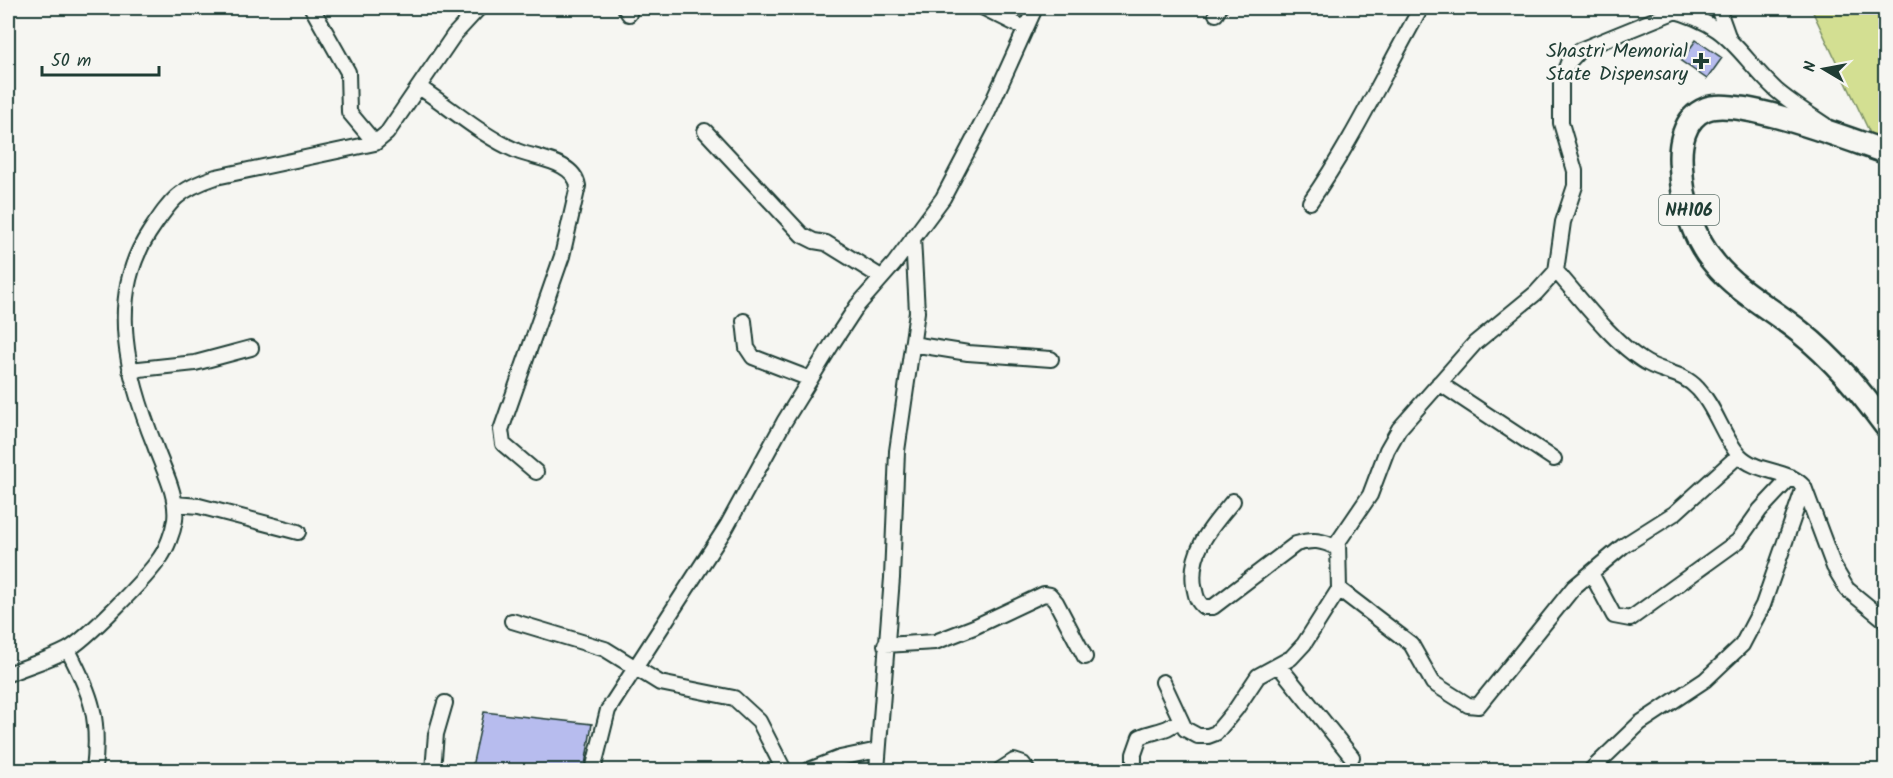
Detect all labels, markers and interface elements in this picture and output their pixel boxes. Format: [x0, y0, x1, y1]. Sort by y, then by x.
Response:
place label: Shastri Memorial State Dispensary [1546, 36, 1689, 91]
scale bar [42, 39, 159, 77]
north arrow [1794, 39, 1854, 99]
text: 50 m [51, 47, 91, 76]
marker: Shastri Memorial State Dispensary [1692, 52, 1710, 70]
text: N [1798, 60, 1824, 74]
road number: NH106 [1659, 195, 1719, 225]

